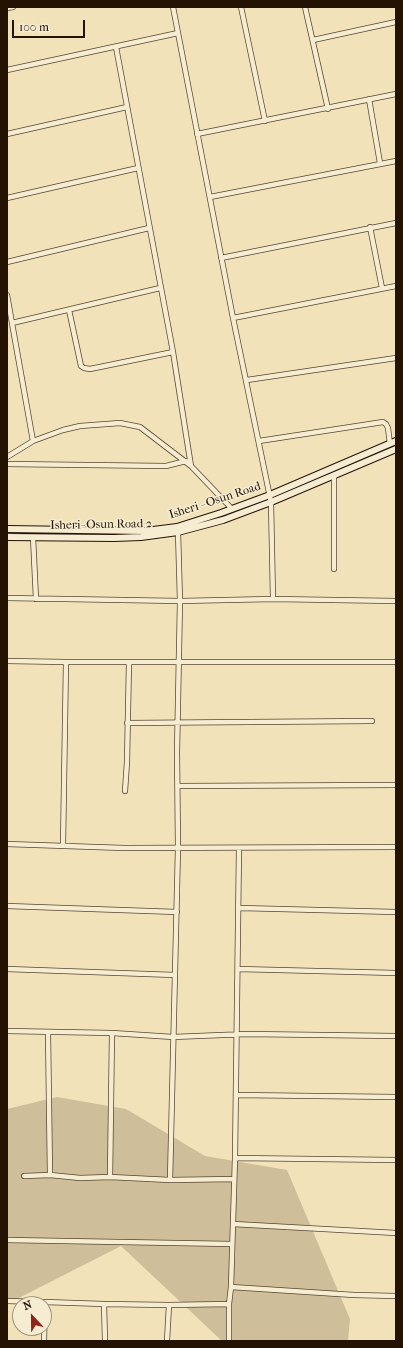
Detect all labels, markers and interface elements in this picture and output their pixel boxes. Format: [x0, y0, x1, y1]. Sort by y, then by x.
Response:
scale bar [14, 12, 87, 38]
text: 100 m [19, 20, 49, 34]
street label: Isheri - Osun Road [167, 479, 263, 523]
street label: Isheri- Osun Road 2 [50, 517, 152, 533]
north arrow [12, 1296, 52, 1336]
text: N [21, 1298, 34, 1313]

